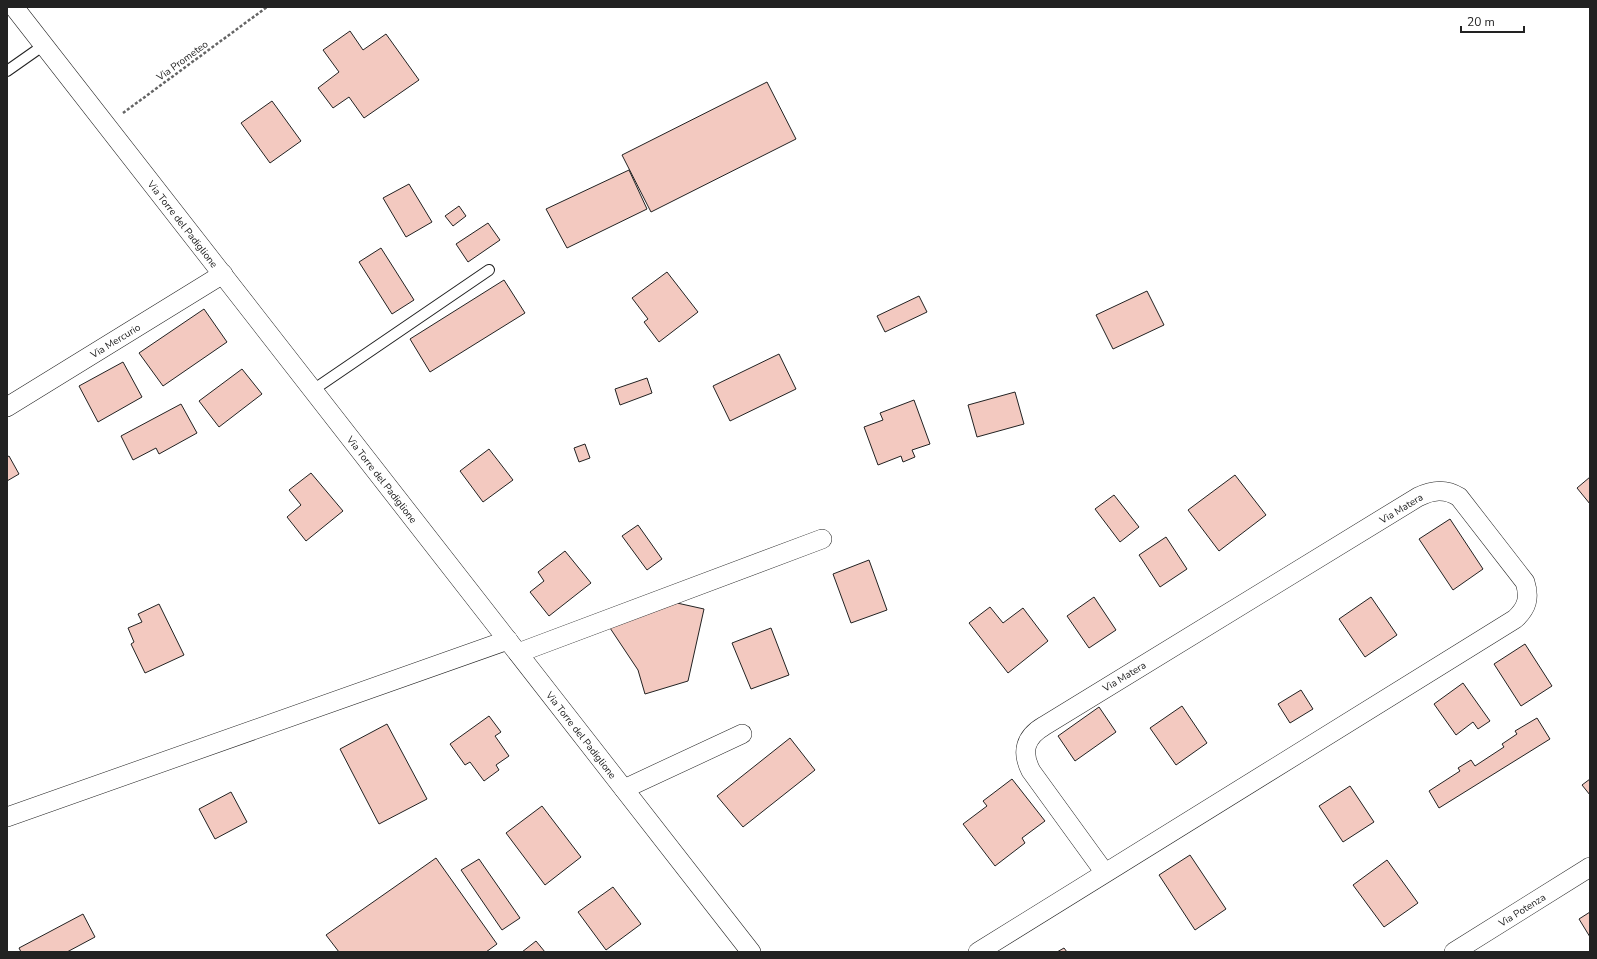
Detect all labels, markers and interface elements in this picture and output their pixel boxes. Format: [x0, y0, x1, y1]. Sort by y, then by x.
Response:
scale bar [1461, 8, 1524, 34]
text: 20 m [1467, 14, 1495, 30]
street label: Via Prometeo [153, 37, 212, 85]
street label: Via Torre del Padiglione [143, 177, 221, 271]
street label: Via Mercurio [87, 320, 144, 363]
street label: Via Torre del Padiglione [343, 433, 420, 526]
street label: Via Matera [1376, 490, 1426, 528]
street label: Via Matera [1099, 658, 1149, 696]
street label: Via Torre del Padiglione [542, 688, 619, 782]
street label: Via Potenza [1495, 890, 1549, 931]

